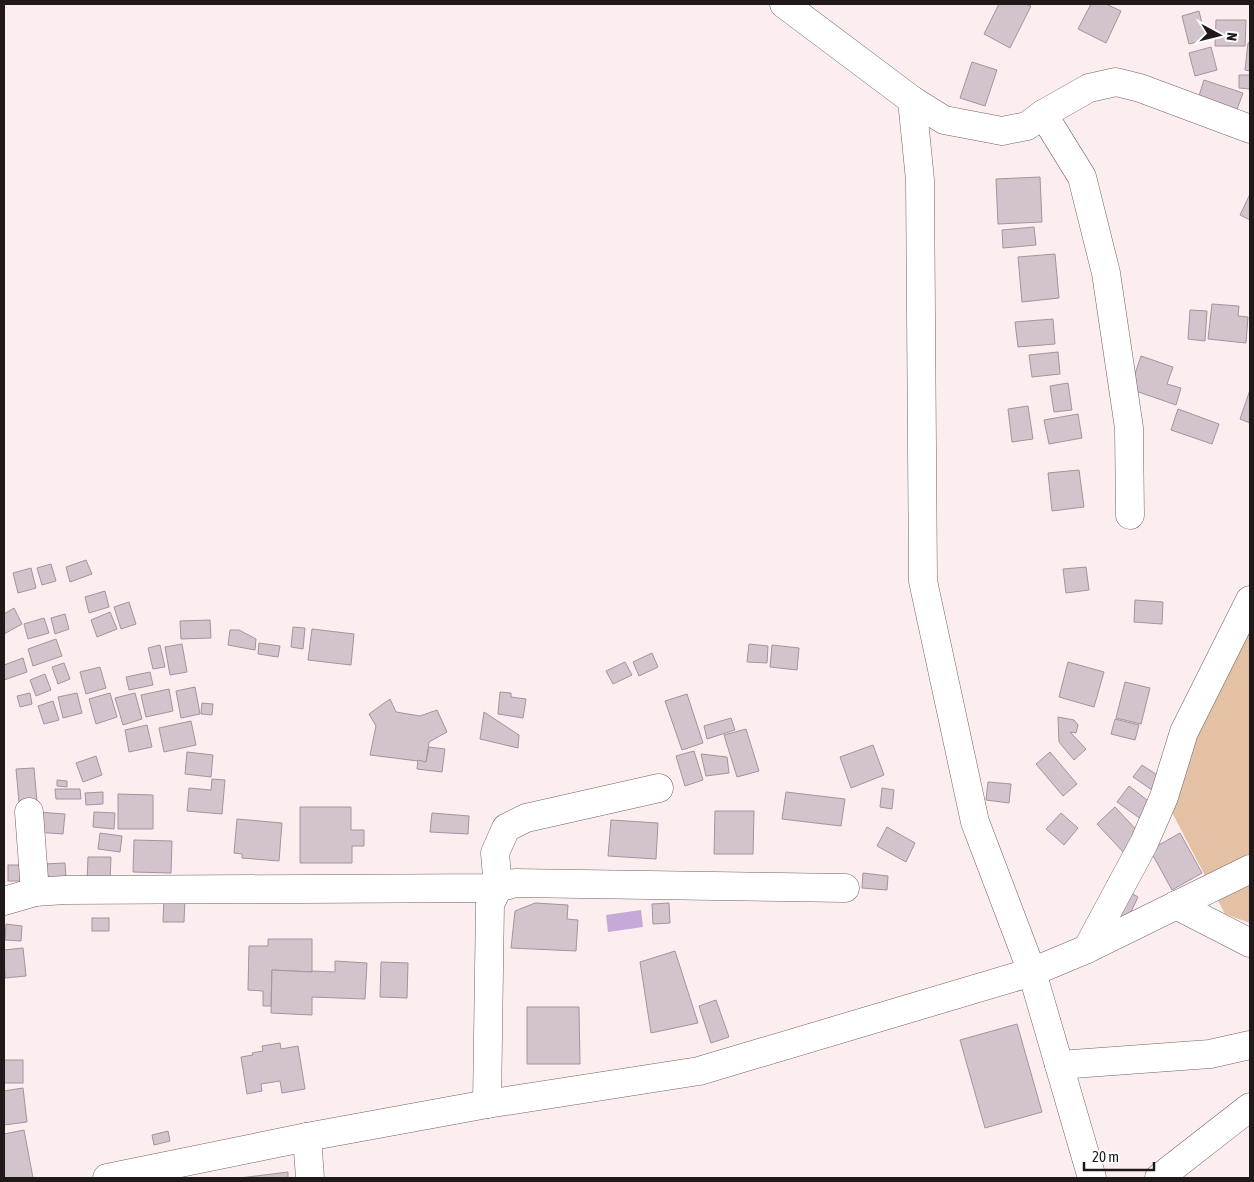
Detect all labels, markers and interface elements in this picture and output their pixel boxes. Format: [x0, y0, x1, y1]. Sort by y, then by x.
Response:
north arrow [1194, 10, 1244, 60]
text: N [1223, 32, 1240, 42]
scale bar [1084, 1140, 1154, 1172]
text: 20 m [1092, 1148, 1119, 1165]

